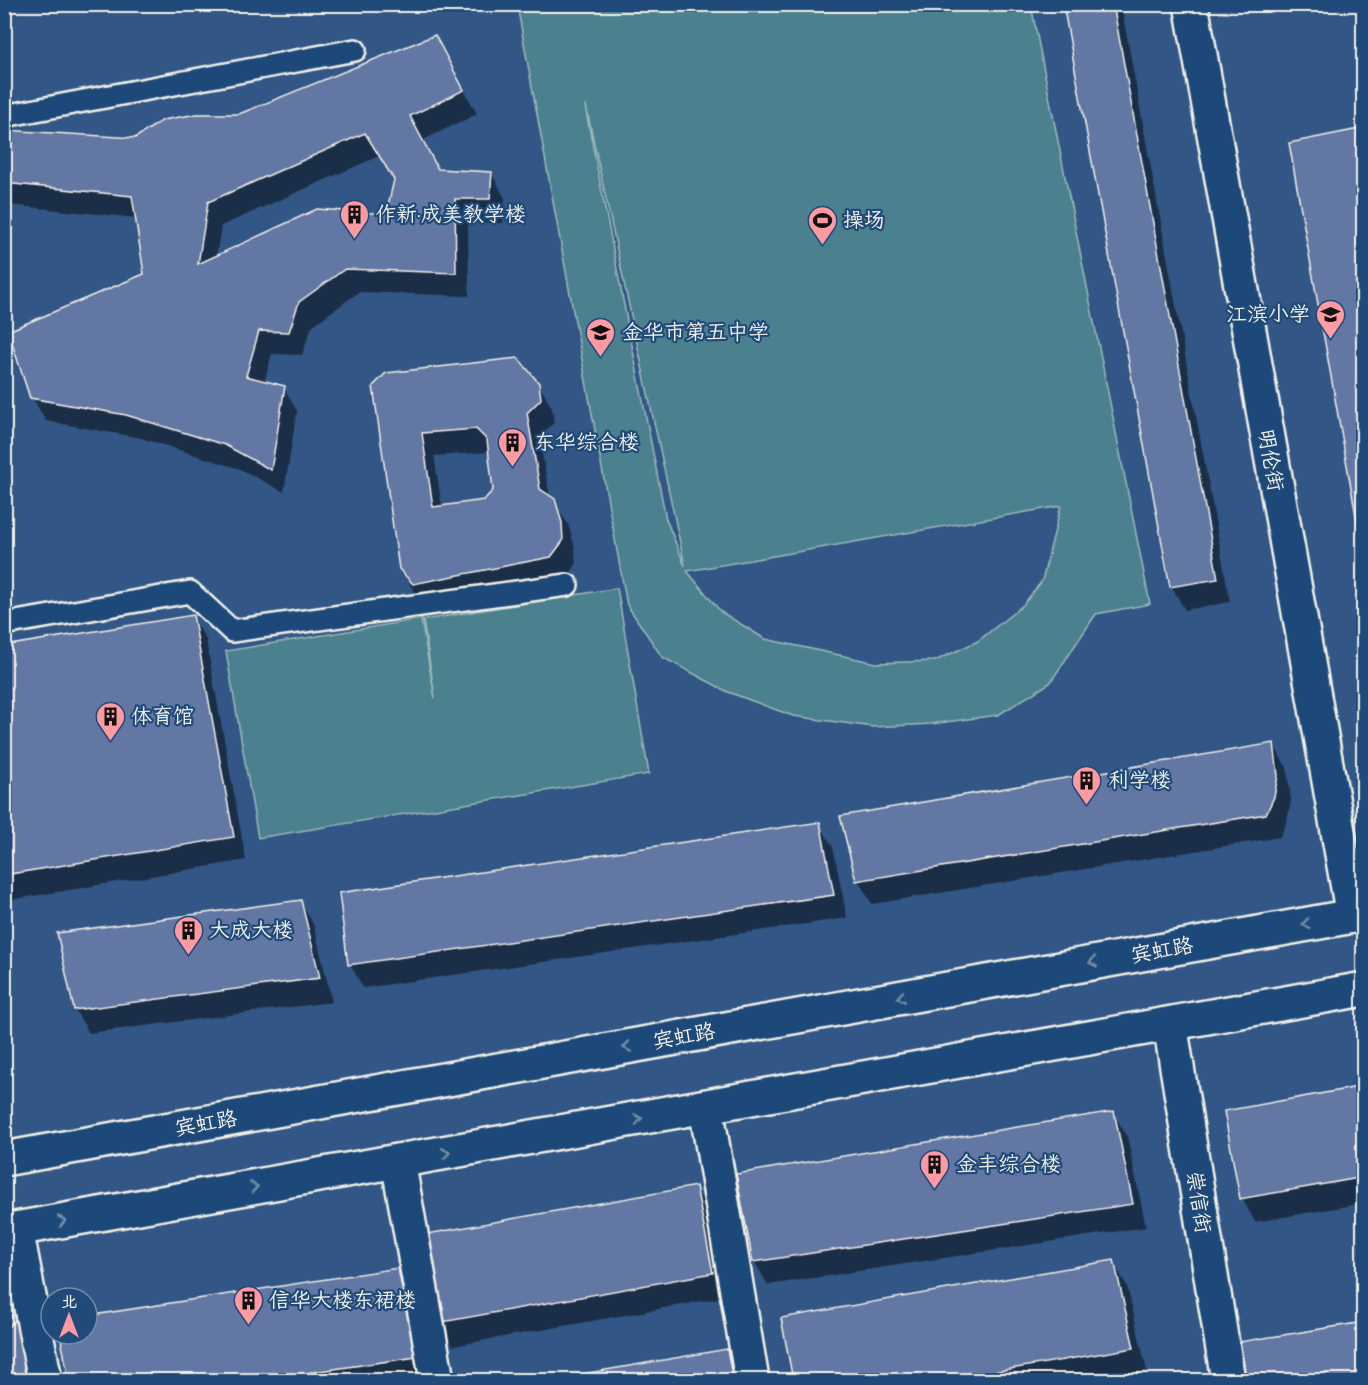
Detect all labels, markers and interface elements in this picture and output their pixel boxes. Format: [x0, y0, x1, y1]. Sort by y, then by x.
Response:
building icon: 作新·成美教学楼 [338, 198, 370, 240]
place label: 作新·成美教学楼 [375, 202, 526, 226]
sports icon: 操场 [806, 204, 838, 246]
place label: 操场 [843, 208, 885, 232]
school or university icon: 江滨小学 [1315, 298, 1347, 340]
place label: 江滨小学 [1226, 302, 1310, 326]
school or university icon: 金华市第五中学 [585, 316, 617, 358]
place label: 金华市第五中学 [622, 320, 769, 344]
building icon: 东华综合楼 [497, 426, 529, 468]
street label: 明伦街 [1254, 427, 1288, 493]
place label: 东华综合楼 [534, 430, 639, 454]
building icon: 体育馆 [94, 700, 126, 742]
place label: 体育馆 [131, 704, 194, 728]
building icon: 利学楼 [1071, 764, 1103, 806]
place label: 利学楼 [1108, 768, 1171, 792]
building icon: 大成大楼 [172, 914, 204, 956]
one-way arrow [1301, 917, 1311, 930]
place label: 大成大楼 [209, 918, 293, 942]
street label: 宾虹路 [1129, 933, 1195, 967]
one-way arrow [1089, 956, 1098, 968]
one-way arrow [897, 990, 907, 1003]
street label: 宾虹路 [651, 1019, 717, 1053]
one-way arrow [622, 1040, 632, 1053]
street label: 宾虹路 [173, 1106, 239, 1140]
one-way arrow [633, 1113, 643, 1126]
one-way arrow [441, 1147, 451, 1160]
building icon: 金丰综合楼 [919, 1148, 951, 1190]
place label: 金丰综合楼 [956, 1152, 1061, 1176]
street label: 崇信街 [1182, 1169, 1216, 1235]
one-way arrow [249, 1181, 259, 1194]
one-way arrow [57, 1215, 67, 1228]
building icon: 信华大楼东裙楼 [232, 1284, 264, 1326]
north arrow [39, 1286, 99, 1346]
place label: 信华大楼东裙楼 [269, 1288, 416, 1312]
text: 北 [61, 1293, 77, 1311]

